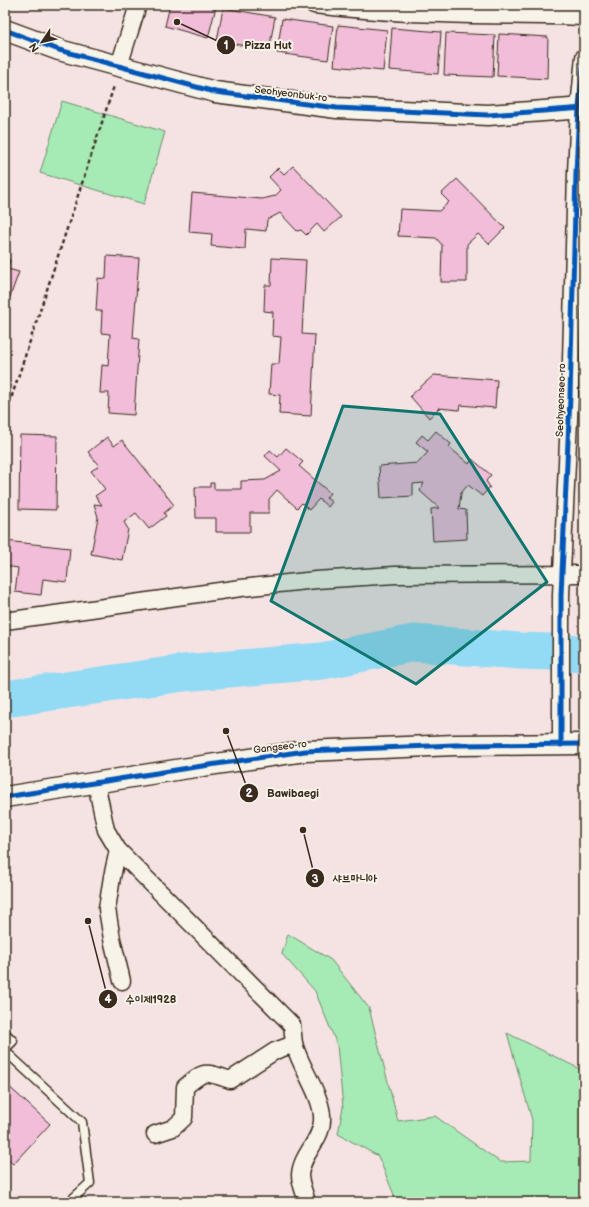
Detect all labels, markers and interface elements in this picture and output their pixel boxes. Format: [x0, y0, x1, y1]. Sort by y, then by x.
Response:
north arrow [22, 22, 62, 62]
callout: Pizza Hut [216, 34, 300, 57]
text: 1 [223, 38, 229, 53]
text: Pizza Hut [244, 39, 292, 52]
text: N [27, 40, 42, 55]
street label: Seohyeonbuk-ro [254, 84, 328, 104]
street label: Seohyeonseo-ro [554, 363, 568, 437]
street label: Gangseo-ro [253, 738, 308, 756]
callout: Bawibaegi [239, 782, 327, 805]
text: 2 [245, 786, 253, 801]
text: Bawibaegi [267, 787, 319, 800]
callout: 샤브마니아 [305, 867, 385, 890]
text: 3 [311, 872, 319, 887]
text: 샤브마니아 [332, 872, 377, 885]
callout: 수이제1928 [98, 987, 184, 1010]
text: 4 [104, 992, 112, 1007]
text: 수이제1928 [126, 993, 177, 1006]

